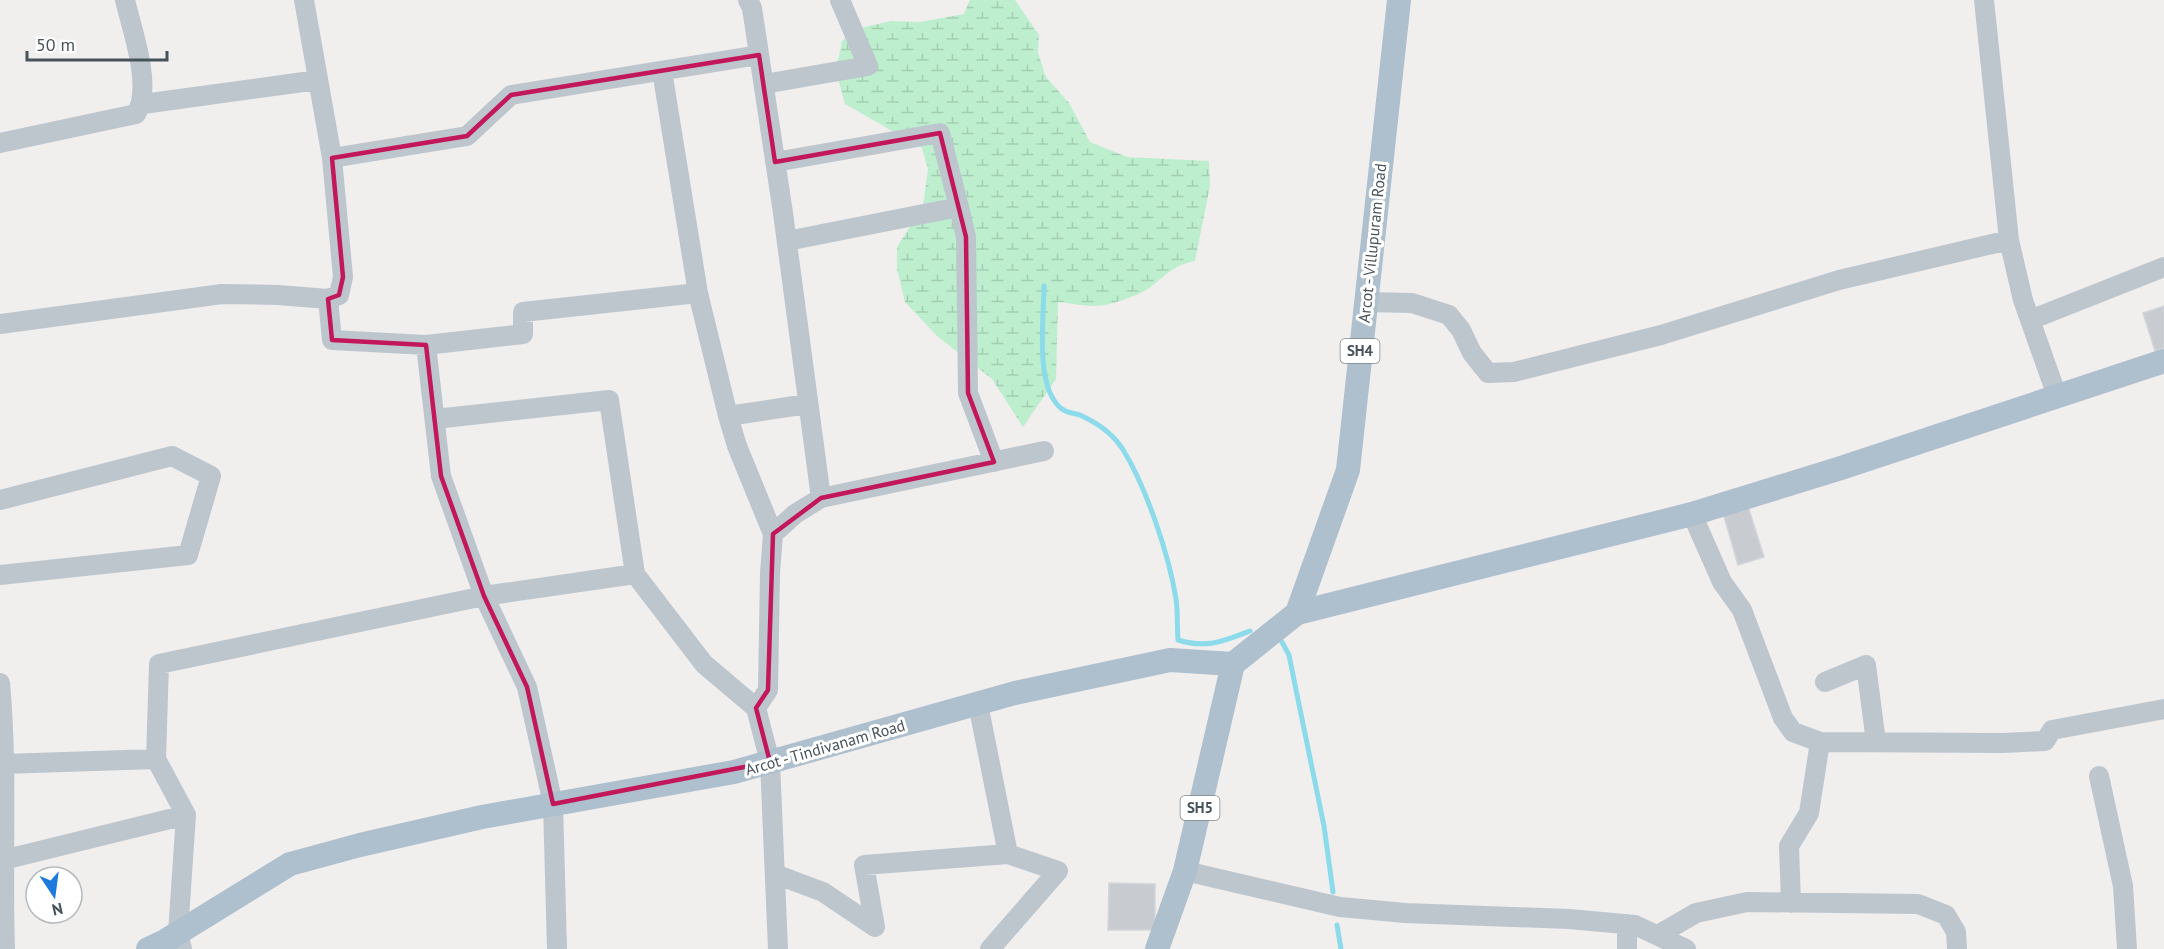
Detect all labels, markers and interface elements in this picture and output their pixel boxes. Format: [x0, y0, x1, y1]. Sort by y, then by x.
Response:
scale bar [27, 24, 166, 62]
text: 50 m [36, 33, 75, 56]
street label: Arcot - Villupuram Road [1354, 162, 1390, 324]
road number: SH4 [1340, 339, 1380, 363]
street label: Arcot - Tindivanam Road [743, 715, 907, 779]
road number: SH5 [1180, 796, 1220, 820]
north arrow [24, 865, 84, 925]
text: N [50, 899, 65, 921]

